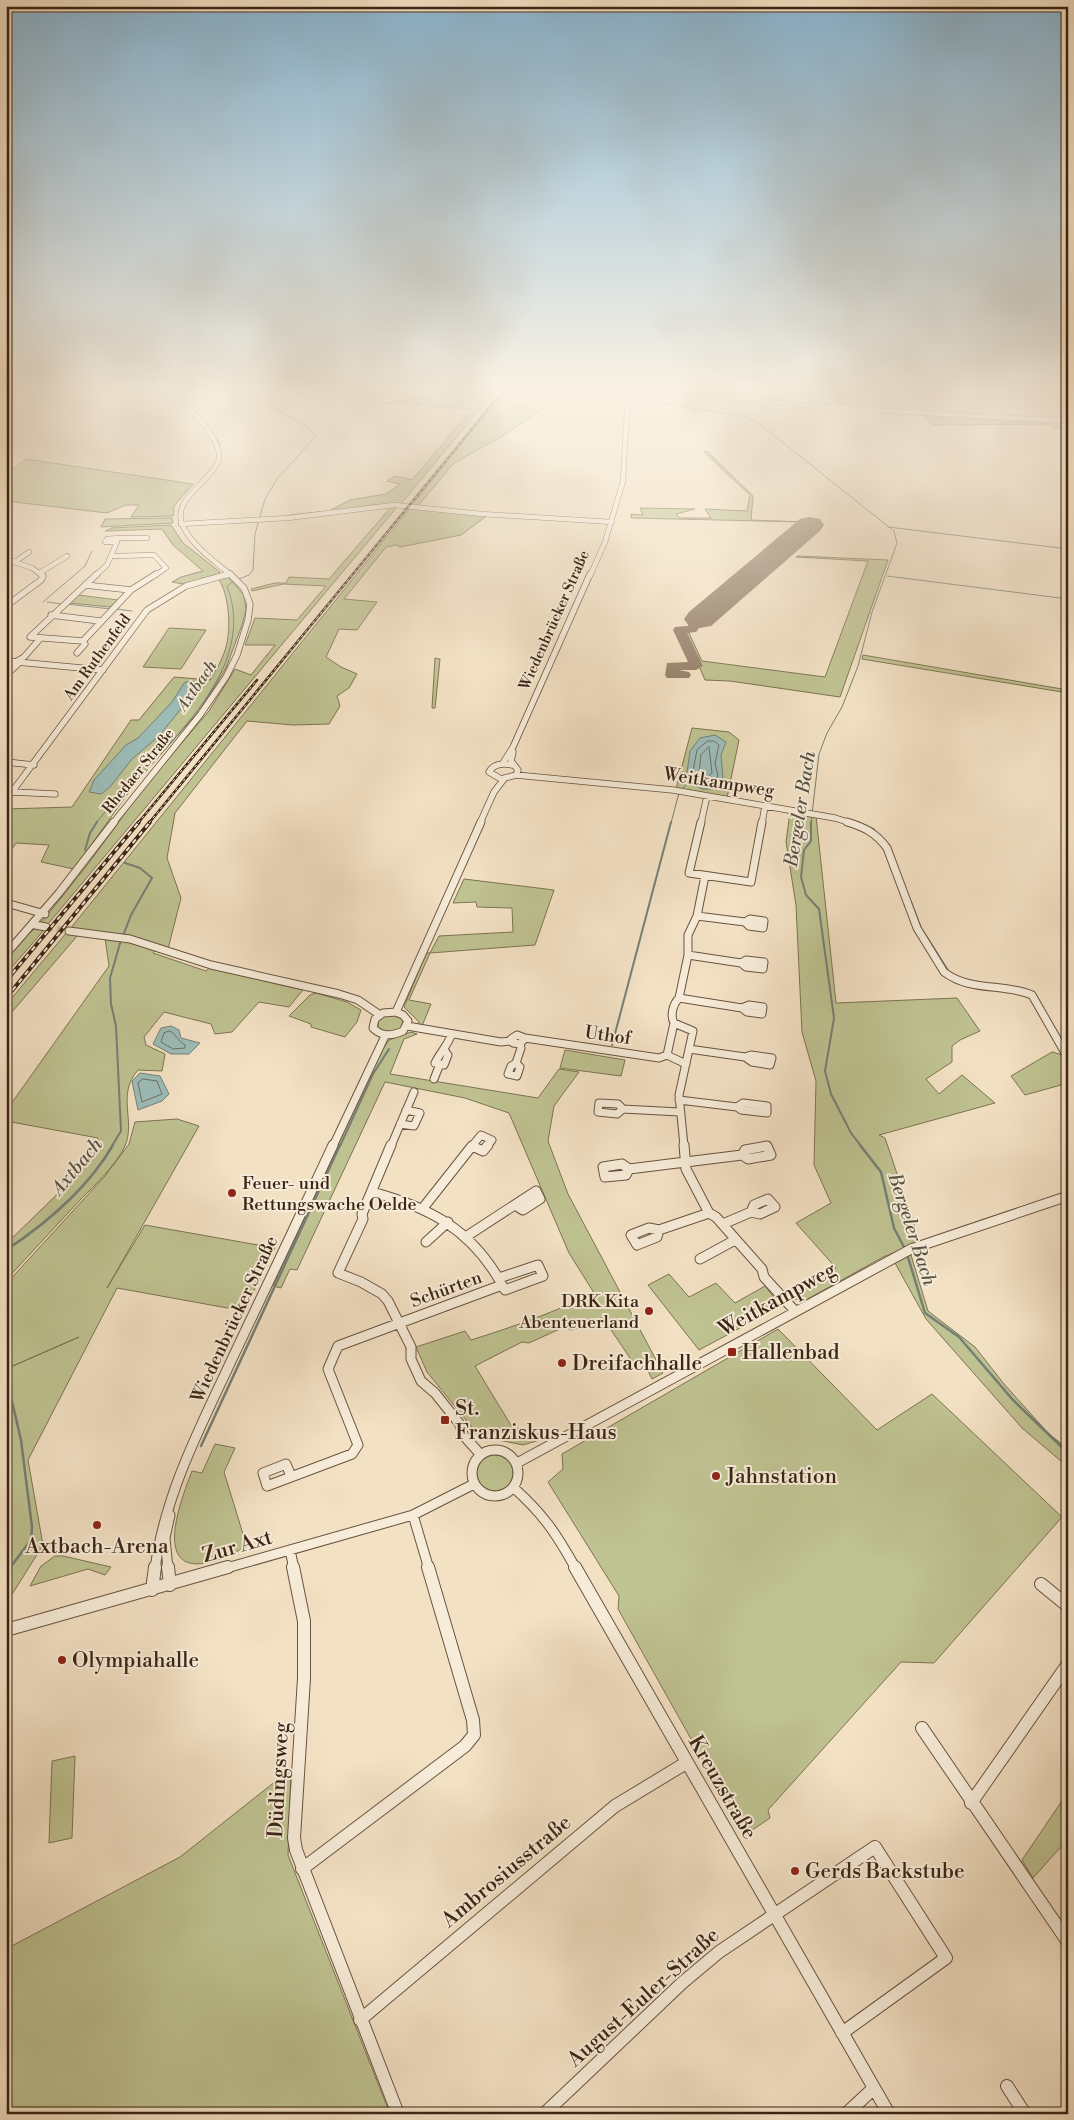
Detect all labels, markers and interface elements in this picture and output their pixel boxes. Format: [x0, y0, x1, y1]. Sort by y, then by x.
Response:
street label: Wiedenbrücker Straße [515, 547, 594, 694]
street label: Am Ruthenfeld [59, 610, 135, 705]
water label: Axtbach [171, 657, 221, 716]
street label: Rhedaer Straße [98, 725, 179, 818]
water label: Bergeler Bach [779, 749, 821, 870]
street label: Weitkampweg [661, 762, 777, 803]
street label: Uthof [583, 1021, 634, 1050]
water label: Axtbach [45, 1133, 108, 1202]
water label: Bergeler Bach [882, 1169, 942, 1289]
place label: Feuer- und Rettungswache Oelde [242, 1172, 417, 1216]
marker: Feuer- und Rettungswache Oelde [226, 1187, 238, 1199]
street label: Wiedenbrücker Straße [185, 1232, 283, 1407]
street label: Weitkampweg [713, 1257, 841, 1343]
street label: Schürten [407, 1266, 485, 1313]
place label: DRK Kita Abenteuerland [518, 1290, 640, 1334]
marker: DRK Kita Abenteuerland [643, 1305, 655, 1317]
place label: Hallenbad [742, 1340, 840, 1366]
marker: Hallenbad [726, 1346, 738, 1358]
place label: Dreifachhalle [572, 1351, 702, 1377]
marker: Dreifachhalle [556, 1357, 568, 1369]
place label: St. Franziskus-Haus [455, 1396, 617, 1446]
marker: St. Franziskus-Haus [439, 1414, 451, 1426]
place label: Jahnstation [725, 1464, 837, 1490]
marker: Jahnstation [710, 1470, 722, 1482]
marker: Axtbach-Arena [91, 1519, 103, 1531]
street label: Zur Axt [199, 1524, 276, 1569]
place label: Axtbach-Arena [24, 1534, 169, 1560]
place label: Olympiahalle [72, 1648, 199, 1674]
marker: Olympiahalle [56, 1654, 68, 1666]
street label: Düdingsweg [263, 1721, 295, 1839]
street label: Kreuzstraße [682, 1731, 762, 1844]
street label: Ambrosiusstraße [436, 1810, 577, 1934]
place label: Gerds Backstube [805, 1859, 965, 1885]
marker: Gerds Backstube [789, 1865, 801, 1877]
street label: August-Euler-Straße [562, 1923, 725, 2074]

